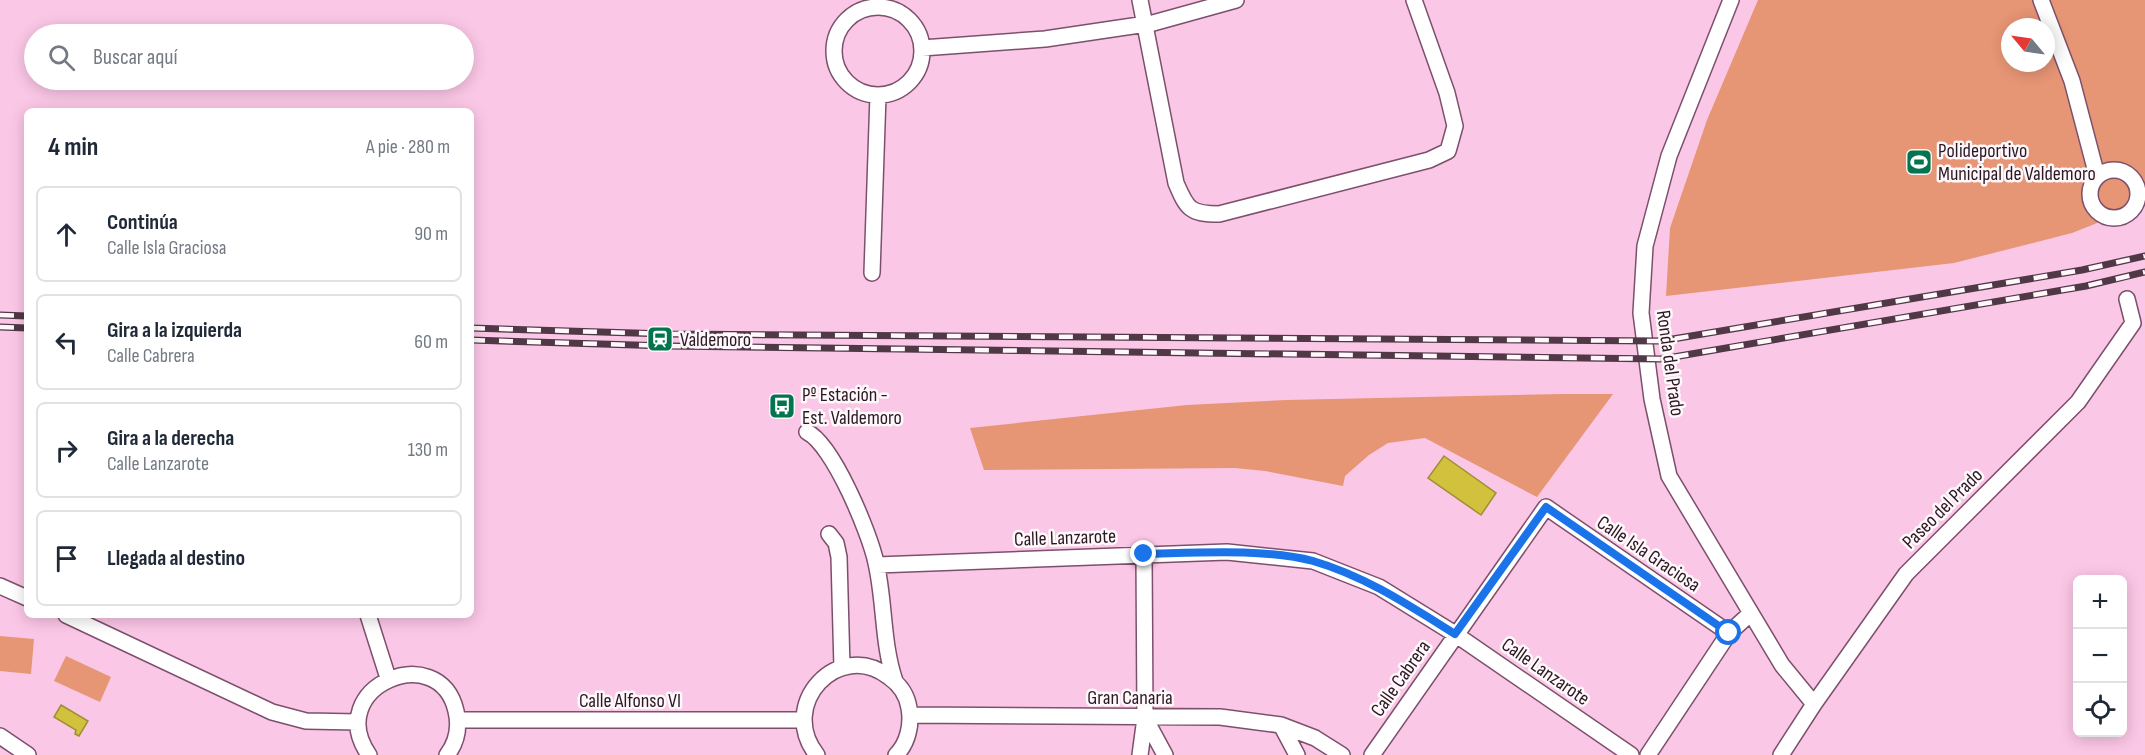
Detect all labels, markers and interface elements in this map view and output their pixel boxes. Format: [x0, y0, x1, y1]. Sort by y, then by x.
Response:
north arrow [2001, 18, 2055, 72]
search box [24, 24, 474, 90]
icon: search [45, 41, 78, 74]
text: Buscar aquí [93, 44, 178, 71]
text: 4 min [48, 132, 98, 163]
text: A pie · 280 m [366, 135, 450, 159]
place label: Polideportivo Municipal de Valdemoro [1938, 139, 2096, 186]
sports icon: Polideportivo Municipal de Valdemoro [1904, 147, 1934, 177]
text: Continúa [107, 209, 178, 236]
icon: ahead [50, 218, 83, 251]
text: 90 m [414, 222, 448, 246]
text: Calle Isla Graciosa [107, 236, 227, 260]
street label: Ronda del Prado [1651, 309, 1689, 418]
text: Gira a la izquierda [107, 317, 242, 344]
station icon: Valdemoro [645, 324, 675, 354]
icon: left [50, 326, 83, 359]
place label: Valdemoro [680, 328, 751, 352]
text: 60 m [414, 330, 448, 354]
text: Calle Cabrera [107, 344, 195, 368]
place label: Pº Estación - Est. Valdemoro [802, 383, 902, 430]
bus stop icon: Pº Estación - Est. Valdemoro [767, 391, 797, 421]
text: Gira a la derecha [107, 425, 234, 452]
icon: right [50, 434, 83, 467]
text: 130 m [408, 438, 448, 462]
text: Calle Lanzarote [107, 452, 209, 476]
street label: Paseo del Prado [1897, 463, 1988, 554]
street label: Calle Isla Graciosa [1592, 510, 1705, 597]
street label: Calle Lanzarote [1014, 524, 1116, 552]
route end [1130, 540, 1156, 566]
icon: arrive [50, 542, 83, 575]
text: Llegada al destino [107, 545, 245, 572]
map controls [2073, 575, 2127, 737]
button: + [2073, 575, 2127, 629]
route start [1715, 619, 1741, 645]
button: − [2073, 629, 2127, 683]
street label: Calle Lanzarote [1497, 633, 1594, 711]
street label: Calle Cabrera [1366, 636, 1436, 721]
button: locate [2073, 683, 2127, 737]
street label: Gran Canaria [1087, 686, 1173, 710]
street label: Calle Alfonso VI [579, 689, 681, 713]

